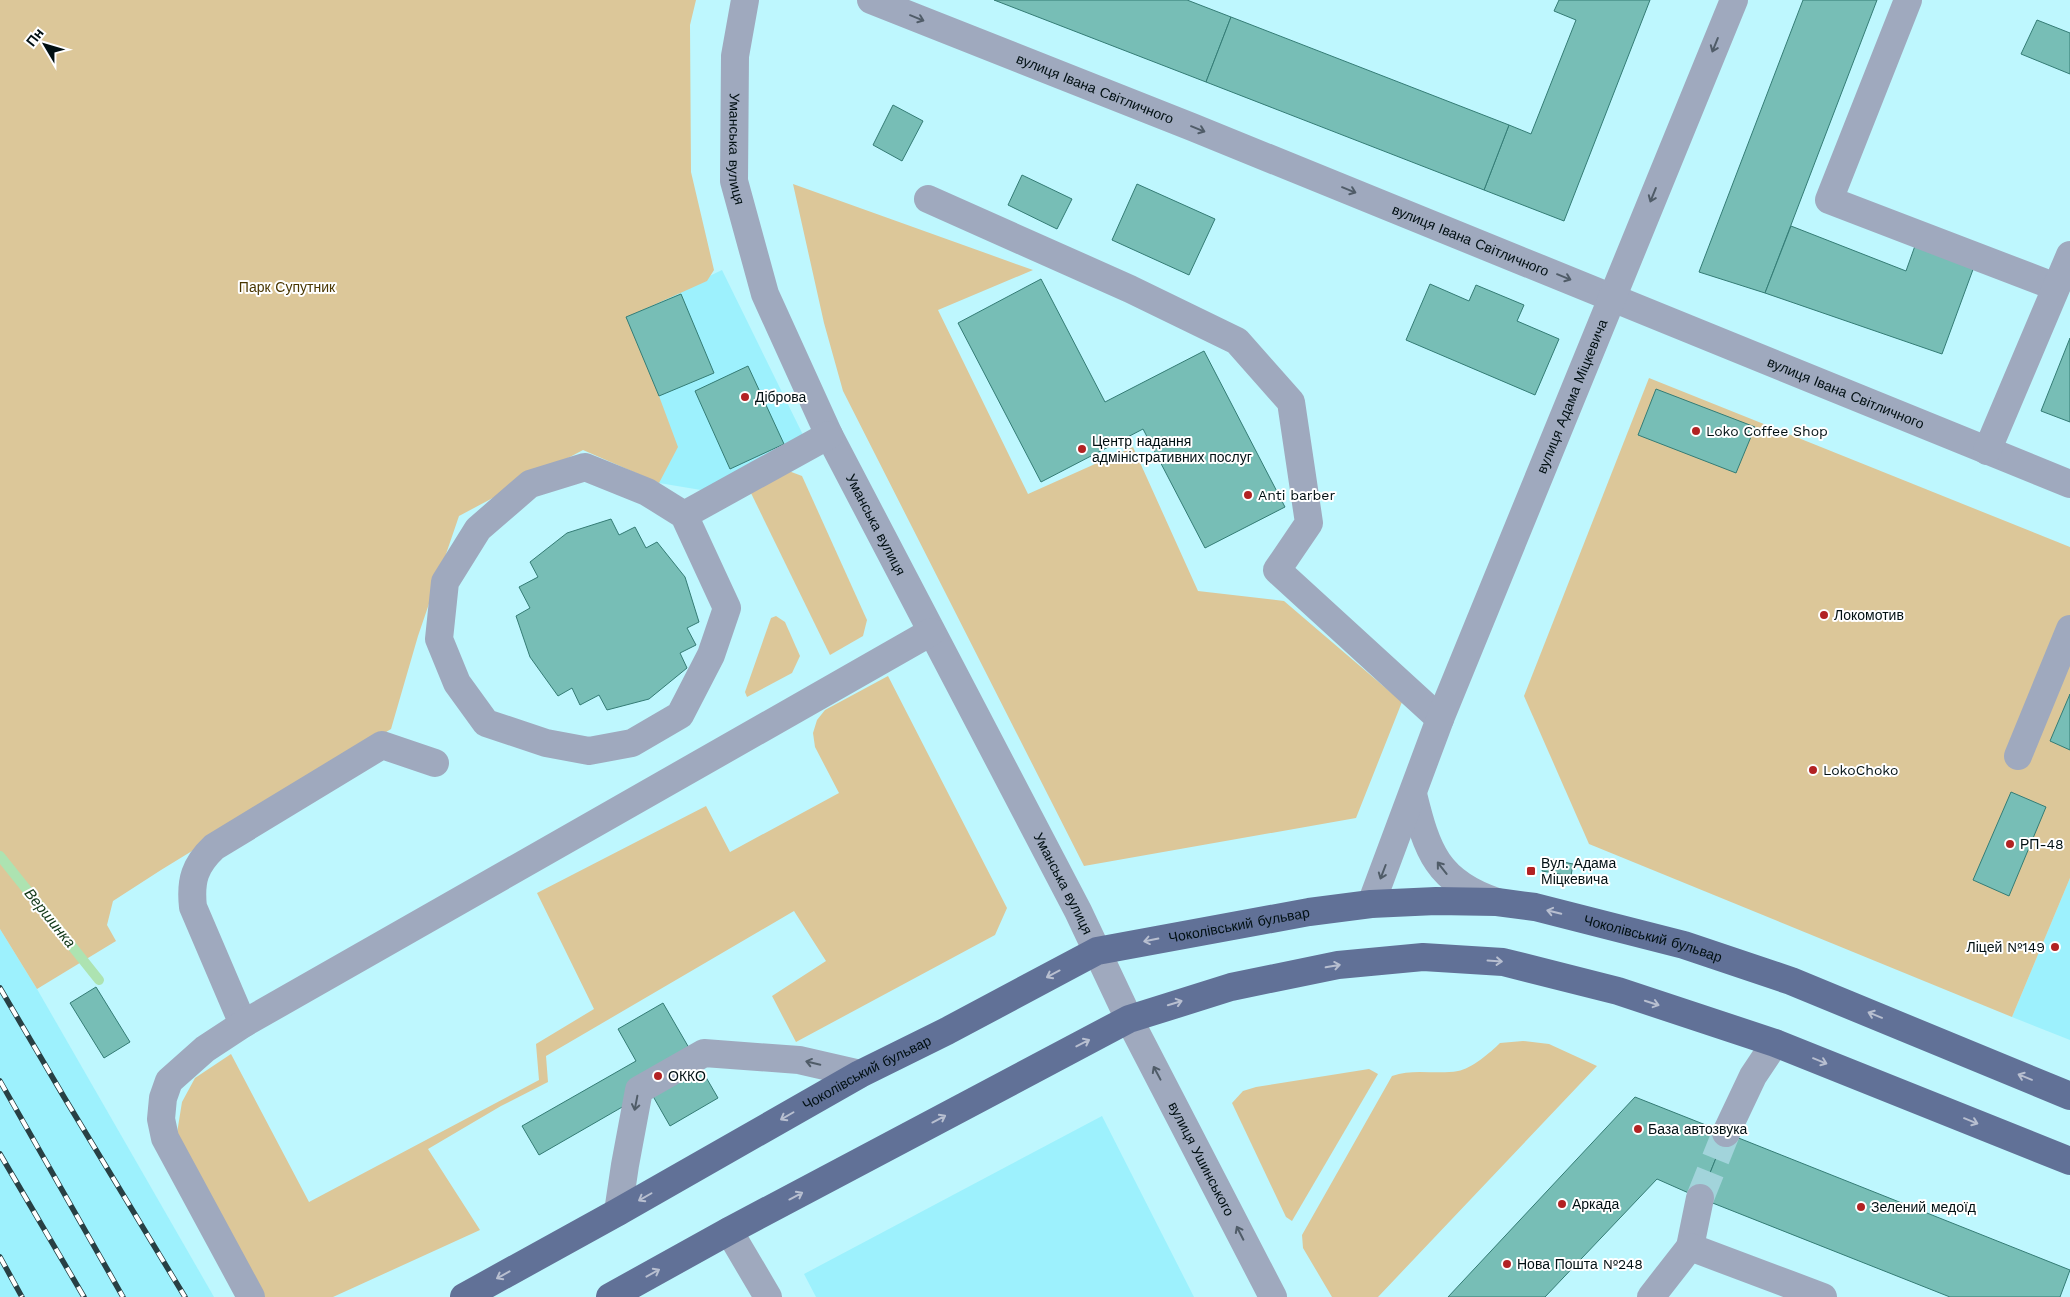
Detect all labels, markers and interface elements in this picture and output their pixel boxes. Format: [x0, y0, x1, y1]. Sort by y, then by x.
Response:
one-way arrow [909, 14, 924, 23]
north arrow [20, 20, 70, 70]
text: Пн [23, 25, 47, 49]
one-way arrow [1710, 37, 1719, 52]
street label: вулиця Івана Світличного [1014, 50, 1176, 127]
street label: Уманська вулиця [726, 93, 748, 206]
one-way arrow [1190, 125, 1205, 134]
one-way arrow [1341, 186, 1356, 195]
one-way arrow [1648, 188, 1657, 203]
street label: вулиця Івана Світличного [1390, 201, 1552, 279]
one-way arrow [1556, 273, 1571, 282]
park label: Парк Супутник [239, 279, 336, 295]
street label: вулиця Адама Міцкевича [1533, 317, 1611, 476]
street label: вулиця Івана Світличного [1765, 354, 1927, 432]
place label: Діброва [755, 389, 806, 405]
marker: Діброва [739, 391, 751, 403]
place label: Loko Coffee Shop [1706, 423, 1828, 439]
marker: Loko Coffee Shop [1690, 425, 1702, 437]
place label: Центр надання адміністративних послуг [1092, 433, 1252, 465]
marker: Центр надання адміністративних послуг [1076, 443, 1088, 455]
street label: Уманська вулиця [843, 471, 909, 578]
place label: Anti barber [1258, 487, 1335, 503]
marker: Anti barber [1242, 489, 1254, 501]
place label: Локомотив [1834, 607, 1904, 623]
marker: Локомотив [1818, 609, 1830, 621]
place label: LokoChoko [1823, 762, 1898, 778]
marker: LokoChoko [1807, 764, 1819, 776]
street label: Уманська вулиця [1030, 830, 1096, 937]
place label: РП-48 [2020, 836, 2064, 852]
marker: РП-48 [2004, 838, 2016, 850]
place label: Вул. Адама Міцкевича [1541, 855, 1616, 887]
one-way arrow [1436, 862, 1447, 875]
one-way arrow [1378, 864, 1387, 880]
marker: Вул. Адама Міцкевича [1525, 865, 1537, 877]
water label: Вершинка [21, 885, 79, 951]
street label: Чоколівський бульвар [1167, 904, 1311, 946]
one-way arrow [1546, 907, 1562, 916]
street label: Чоколівський бульвар [1582, 912, 1724, 965]
one-way arrow [1143, 936, 1159, 946]
place label: Ліцей №149 [1966, 939, 2045, 955]
marker: Ліцей №149 [2049, 941, 2061, 953]
one-way arrow [1487, 957, 1503, 966]
one-way arrow [1325, 960, 1341, 970]
one-way arrow [1046, 969, 1061, 979]
one-way arrow [1167, 998, 1183, 1008]
one-way arrow [1644, 998, 1660, 1008]
one-way arrow [1868, 1010, 1883, 1020]
street label: Чоколівський бульвар [800, 1032, 934, 1113]
one-way arrow [1075, 1038, 1090, 1047]
one-way arrow [1812, 1057, 1827, 1066]
one-way arrow [805, 1058, 821, 1067]
one-way arrow [1152, 1066, 1161, 1081]
place label: ОККО [668, 1068, 706, 1084]
marker: ОККО [652, 1070, 664, 1082]
one-way arrow [2018, 1072, 2033, 1081]
one-way arrow [631, 1094, 641, 1110]
street label: вулиця Ушинського [1165, 1099, 1238, 1219]
one-way arrow [779, 1111, 794, 1121]
one-way arrow [931, 1114, 946, 1123]
one-way arrow [1963, 1117, 1978, 1127]
place label: База автозвука [1648, 1121, 1748, 1137]
marker: База автозвука [1632, 1123, 1644, 1135]
one-way arrow [788, 1190, 802, 1200]
one-way arrow [639, 1192, 653, 1202]
place label: Аркада [1572, 1196, 1620, 1212]
marker: Аркада [1556, 1198, 1568, 1210]
place label: Зелений медоїд [1871, 1199, 1976, 1215]
marker: Зелений медоїд [1855, 1201, 1867, 1213]
one-way arrow [1235, 1226, 1244, 1241]
place label: Нова Пошта №248 [1517, 1256, 1643, 1272]
marker: Нова Пошта №248 [1501, 1258, 1513, 1270]
one-way arrow [645, 1268, 660, 1278]
one-way arrow [496, 1271, 511, 1280]

